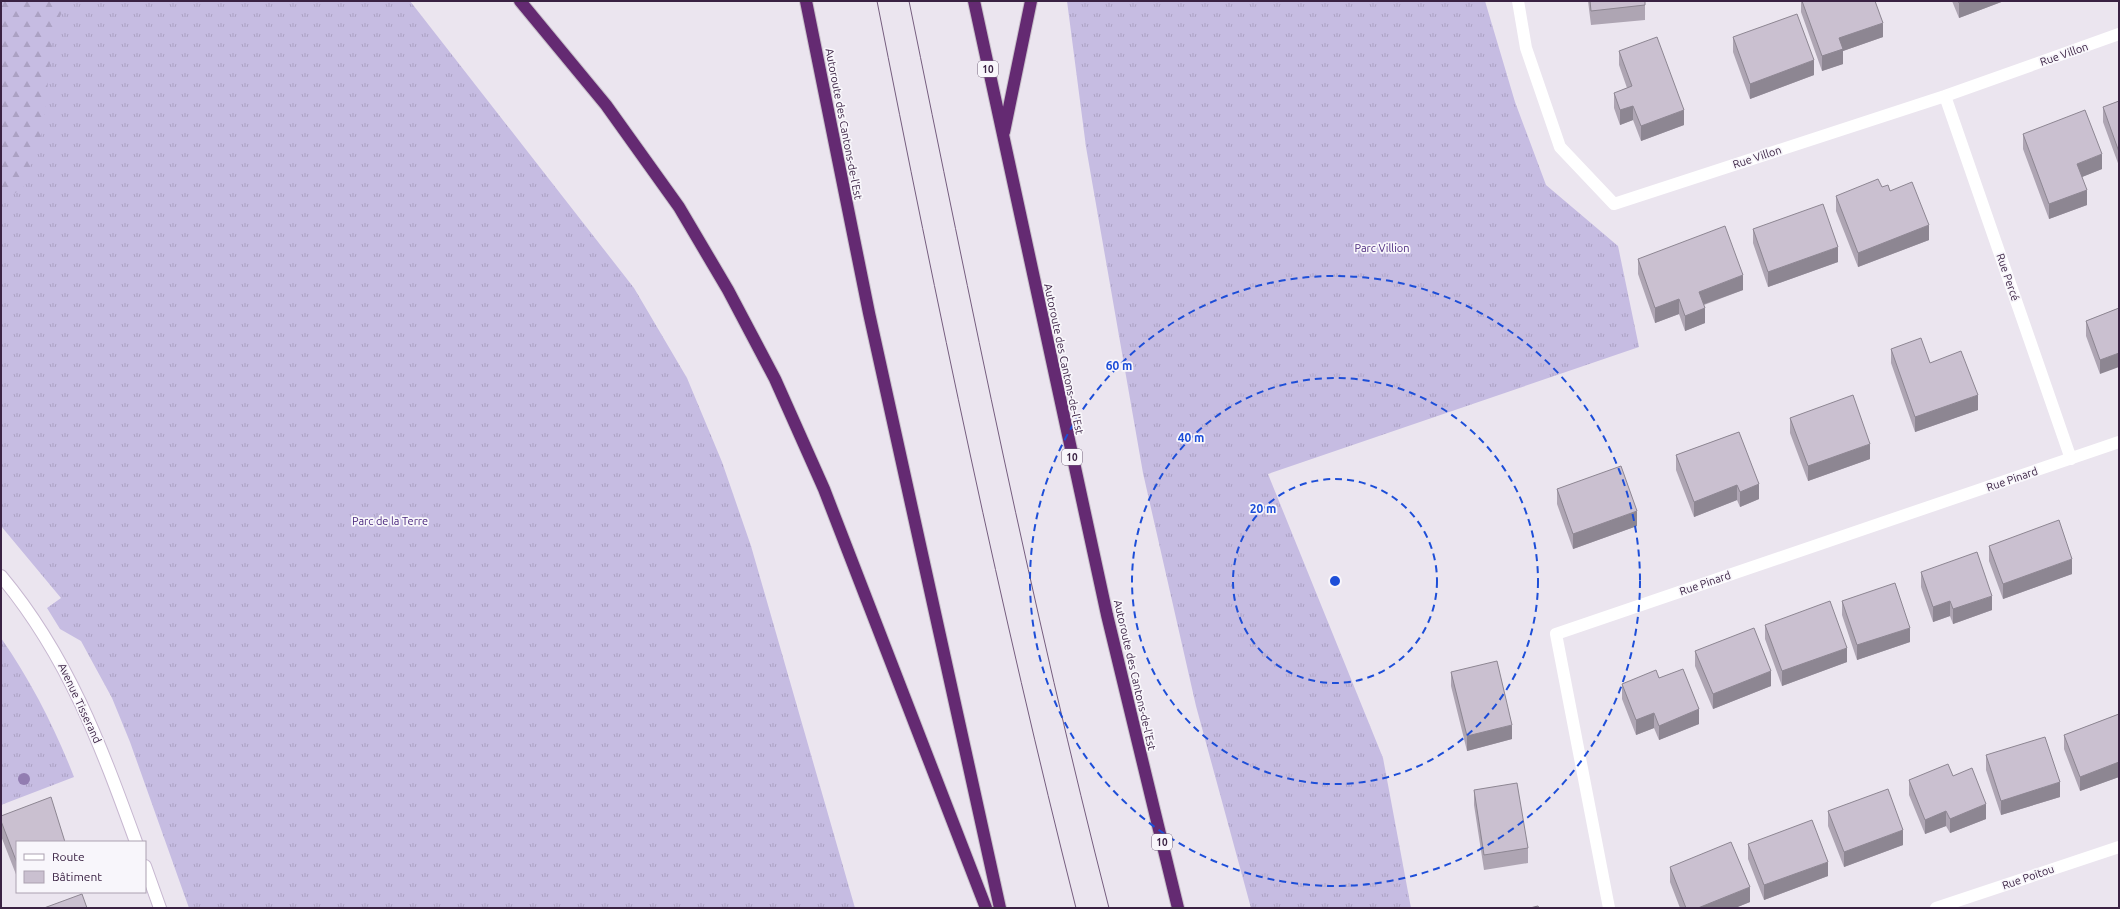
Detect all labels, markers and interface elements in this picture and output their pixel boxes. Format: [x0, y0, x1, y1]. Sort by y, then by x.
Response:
street label: Rue Villon [2038, 40, 2090, 68]
street label: Autoroute des Cantons-de-l'Est [823, 47, 865, 201]
road number: 10 [978, 61, 998, 77]
street label: Rue Villon [1731, 144, 1783, 170]
park label: Parc Villion [1354, 242, 1410, 254]
street label: Rue Percé [1994, 252, 2022, 302]
street label: Autoroute des Cantons-de-l'Est [1042, 282, 1086, 436]
text: 60 m [1106, 359, 1132, 372]
text: 40 m [1178, 431, 1204, 444]
road number: 10 [1062, 449, 1082, 465]
street label: Rue Pinard [1985, 465, 2039, 493]
text: 20 m [1250, 502, 1276, 515]
park label: Parc de la Terre [352, 515, 428, 527]
street label: Rue Pinard [1678, 569, 1732, 597]
centre of rings [1328, 574, 1342, 588]
street label: Autoroute des Cantons-de-l'Est [1112, 599, 1158, 752]
street label: Avenue Tisserand [56, 661, 104, 745]
road number: 10 [1152, 834, 1172, 850]
legend [16, 841, 146, 893]
text: Route [52, 850, 85, 863]
street label: Rue Poitou [2000, 862, 2056, 892]
text: Bâtiment [52, 870, 102, 883]

